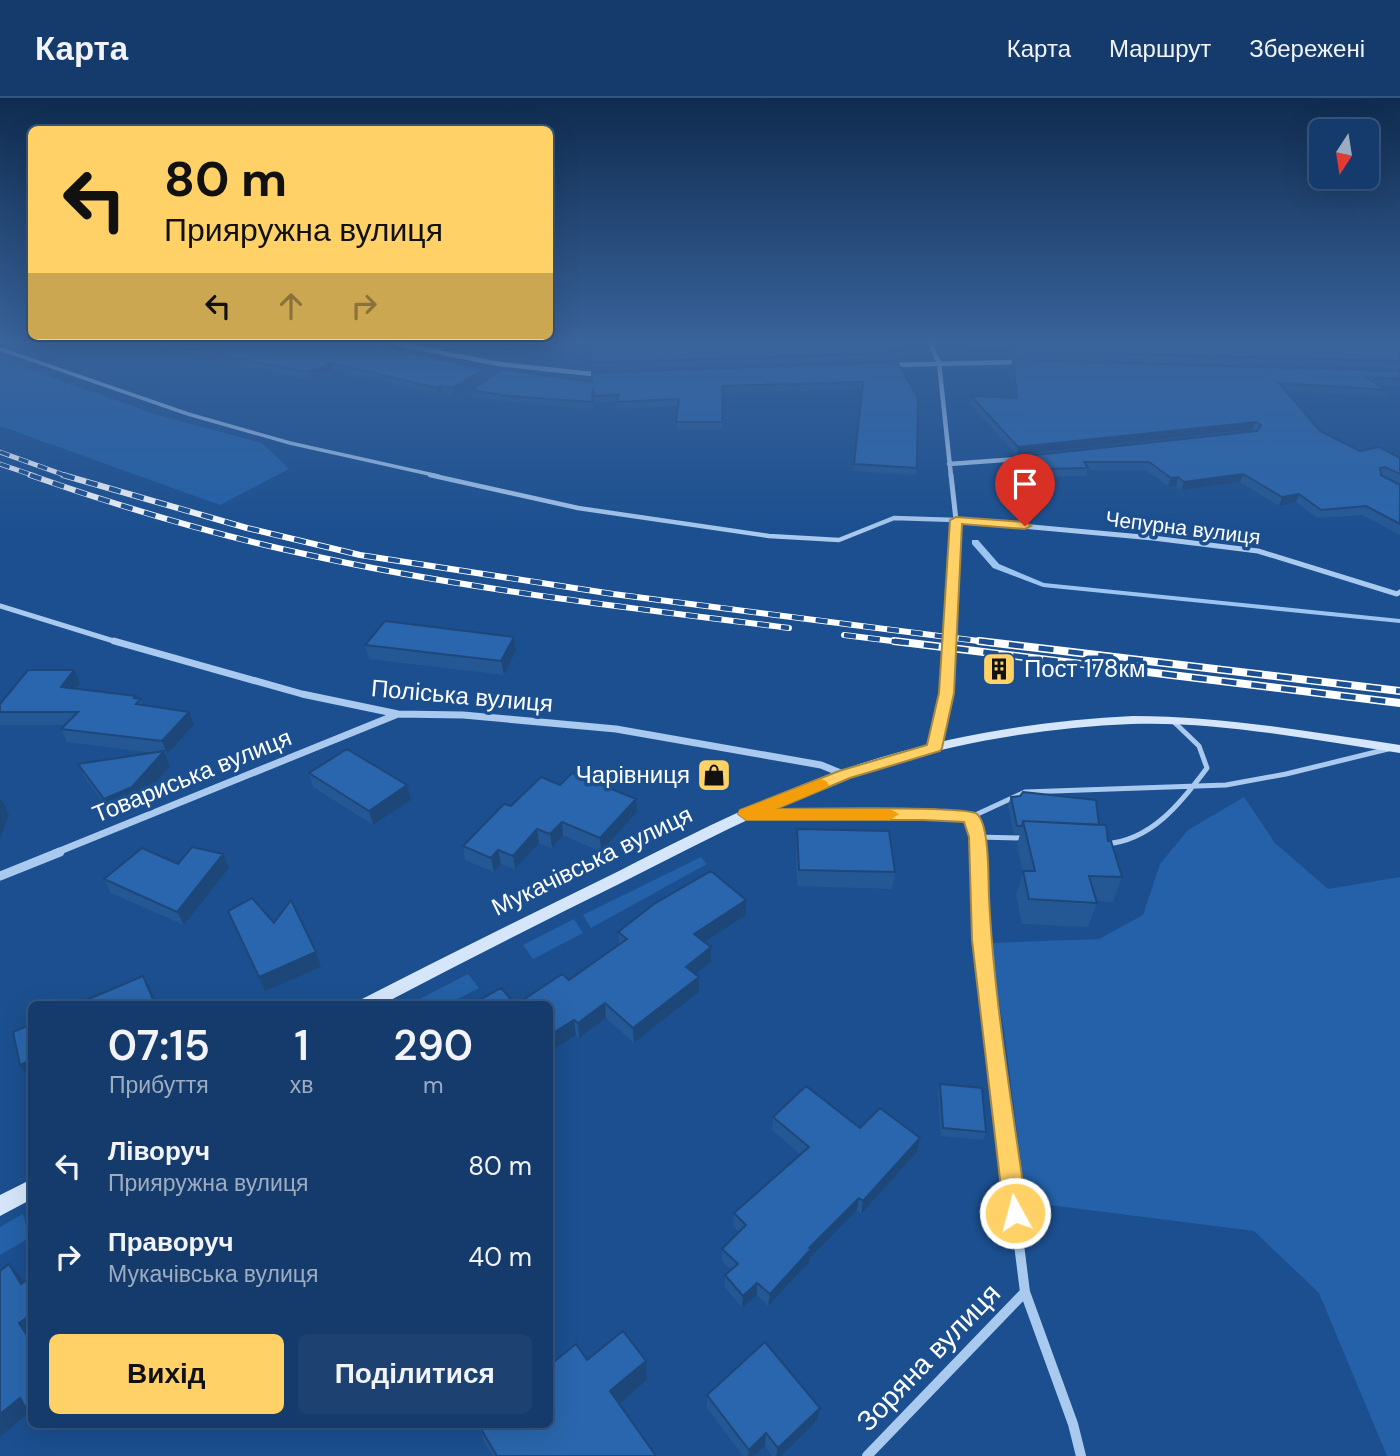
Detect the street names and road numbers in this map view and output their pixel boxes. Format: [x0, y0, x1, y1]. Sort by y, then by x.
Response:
street label: Чепурна вулиця [1104, 505, 1262, 551]
street label: Поліська вулиця [370, 672, 554, 719]
street label: Товариська вулиця [88, 721, 296, 830]
street label: Мукачівська вулиця [486, 798, 697, 923]
street label: Зоряна вулиця [848, 1275, 1008, 1439]

